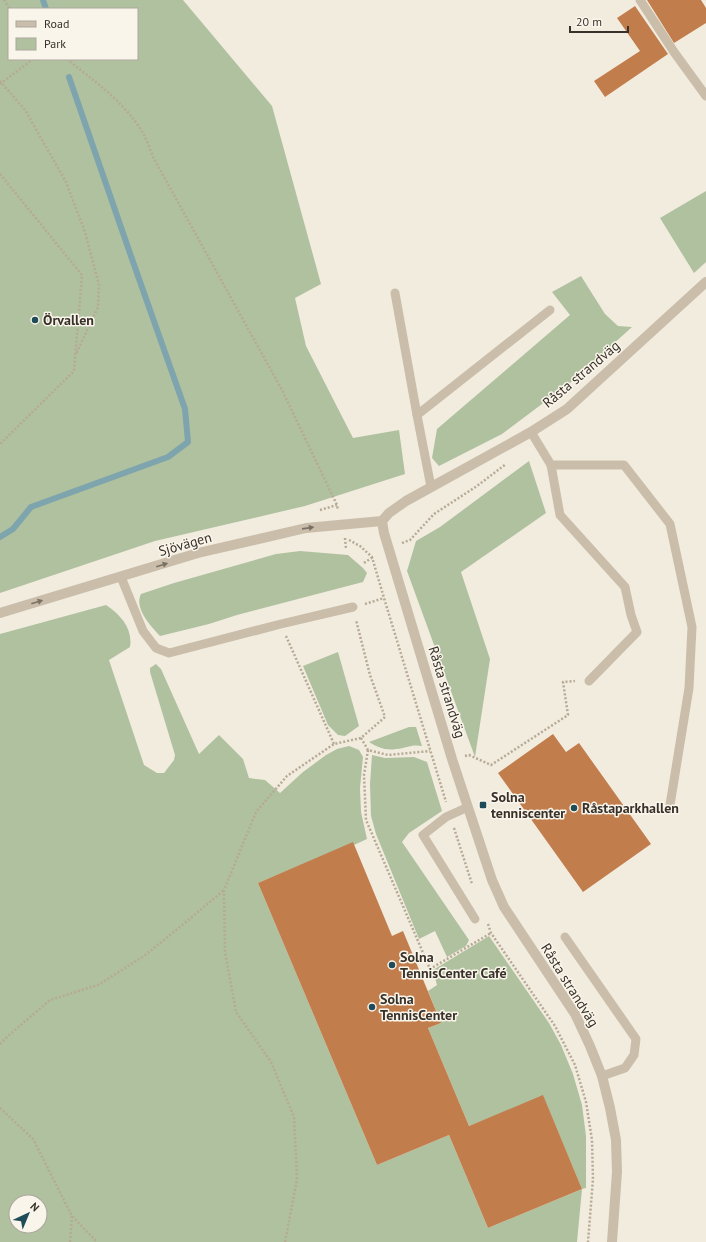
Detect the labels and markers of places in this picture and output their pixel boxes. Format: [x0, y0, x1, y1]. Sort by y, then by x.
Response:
place label: Örvallen [43, 311, 94, 329]
marker: Örvallen [30, 315, 40, 325]
place label: Solna tenniscenter [491, 788, 565, 822]
place label: Råstaparkhallen [582, 799, 679, 817]
marker: Solna tenniscenter [478, 800, 488, 810]
marker: Råstaparkhallen [569, 803, 579, 813]
place label: Solna TennisCenter Café [400, 948, 507, 982]
marker: Solna TennisCenter Café [387, 960, 397, 970]
place label: Solna TennisCenter [380, 990, 457, 1024]
marker: Solna TennisCenter [367, 1002, 377, 1012]

